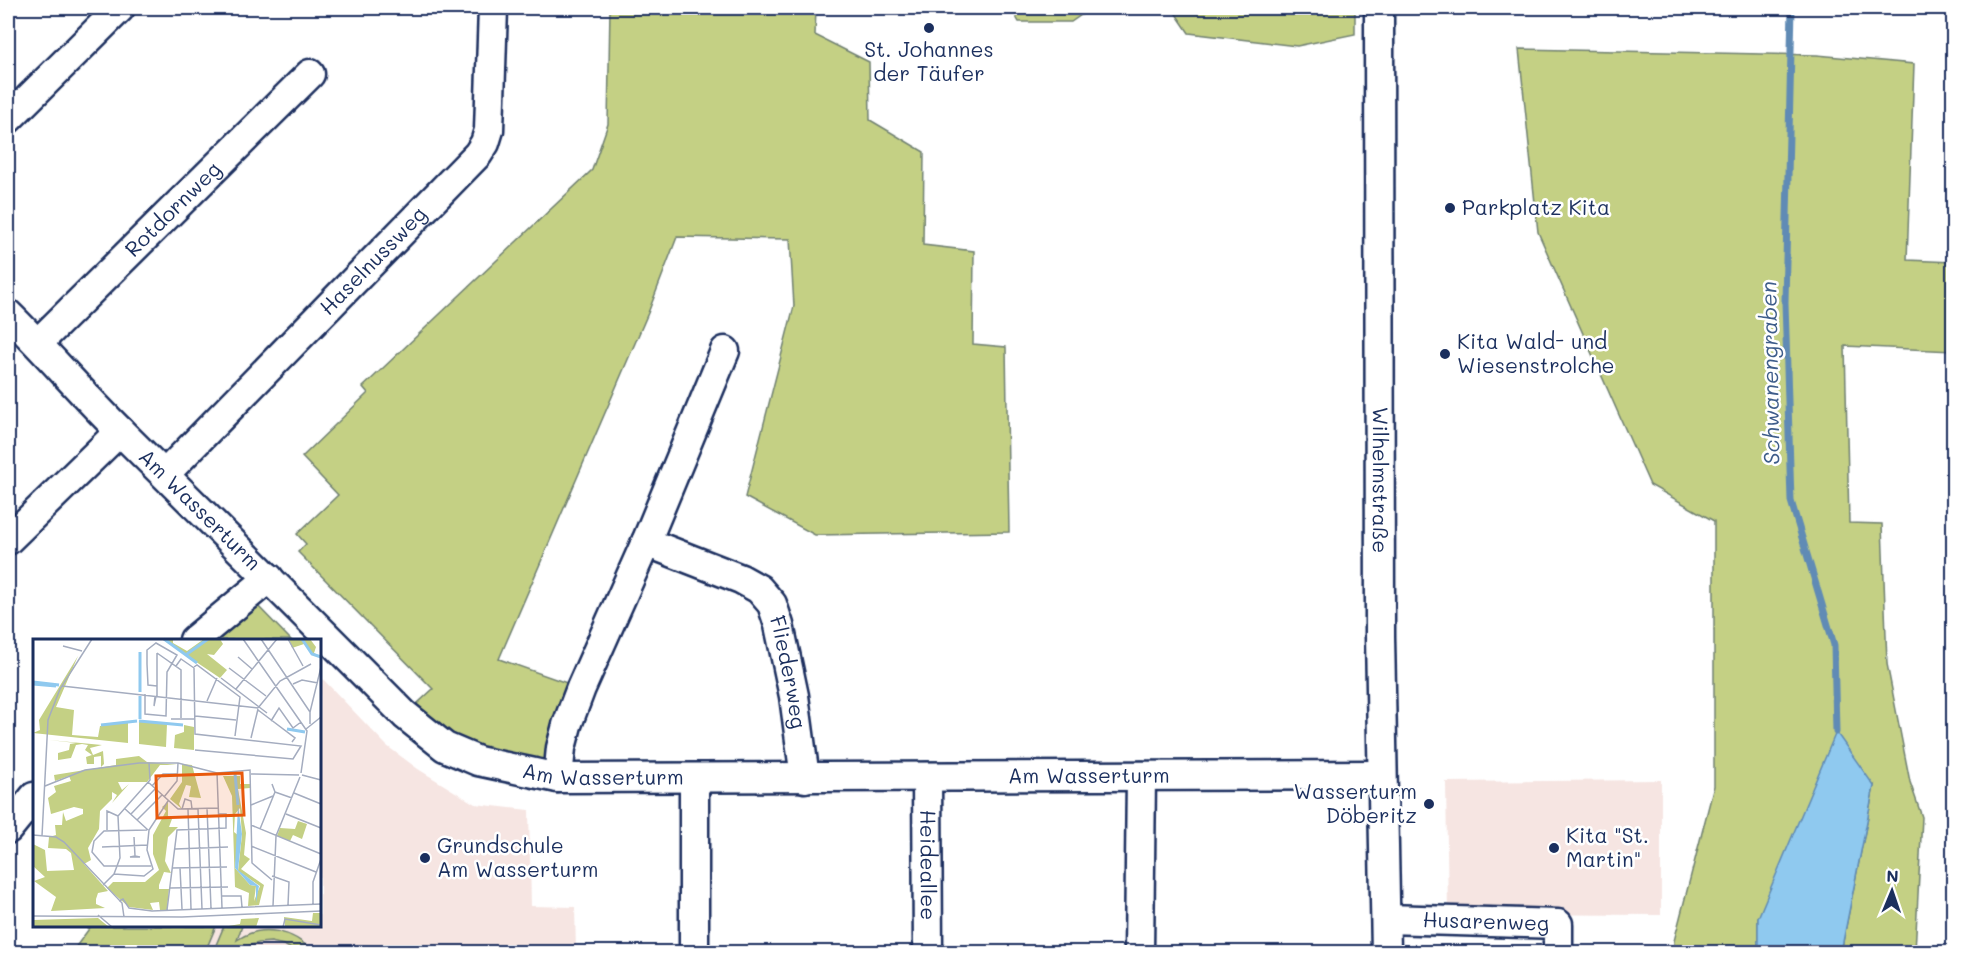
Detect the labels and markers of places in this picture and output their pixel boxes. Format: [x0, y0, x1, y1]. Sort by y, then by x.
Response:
marker: St. Johannes der Täufer [922, 21, 936, 35]
place label: St. Johannes der Täufer [864, 35, 994, 86]
place label: Parkplatz Kita [1462, 193, 1610, 220]
marker: Parkplatz Kita [1443, 201, 1457, 215]
place label: Kita Wald- und Wiesenstrolche [1457, 327, 1615, 378]
marker: Kita Wald- und Wiesenstrolche [1438, 347, 1452, 361]
place label: Wasserturm Döberitz [1294, 777, 1417, 828]
marker: Wasserturm Döberitz [1422, 797, 1436, 811]
place label: Kita "St. Martin" [1566, 821, 1649, 872]
place label: Grundschule Am Wasserturm [437, 831, 598, 882]
marker: Kita "St. Martin" [1547, 841, 1561, 855]
marker: Grundschule Am Wasserturm [418, 851, 432, 865]

